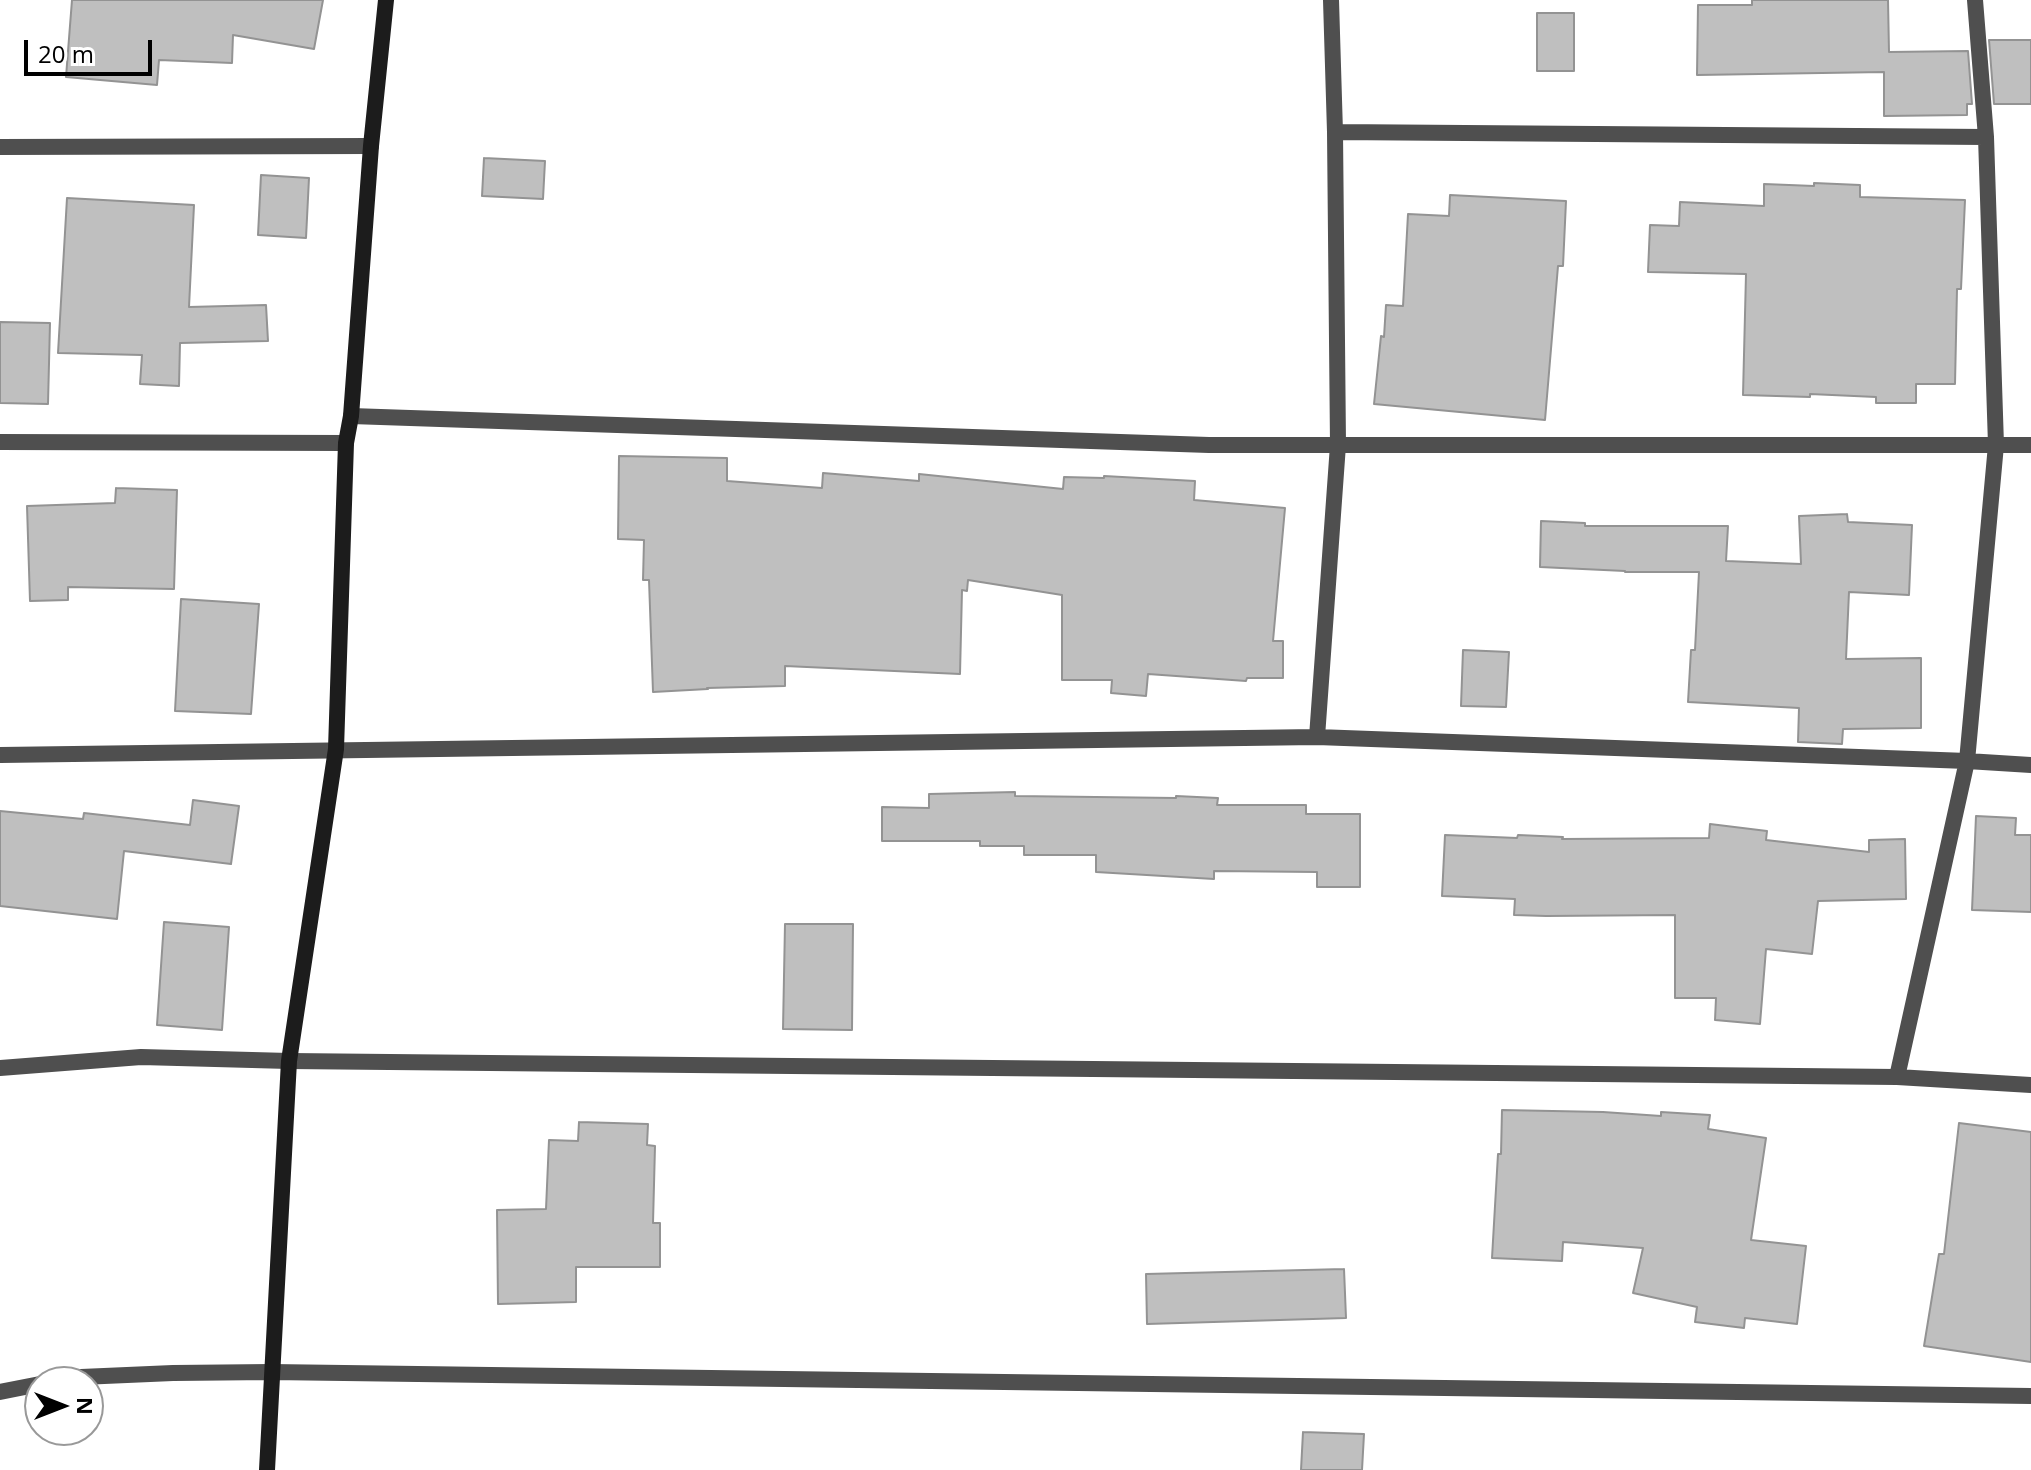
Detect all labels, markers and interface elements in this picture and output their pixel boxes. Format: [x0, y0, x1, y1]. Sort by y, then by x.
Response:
scale bar [28, 24, 156, 74]
text: 20 m [38, 37, 94, 70]
north arrow [24, 1366, 104, 1446]
text: N [71, 1397, 101, 1415]

